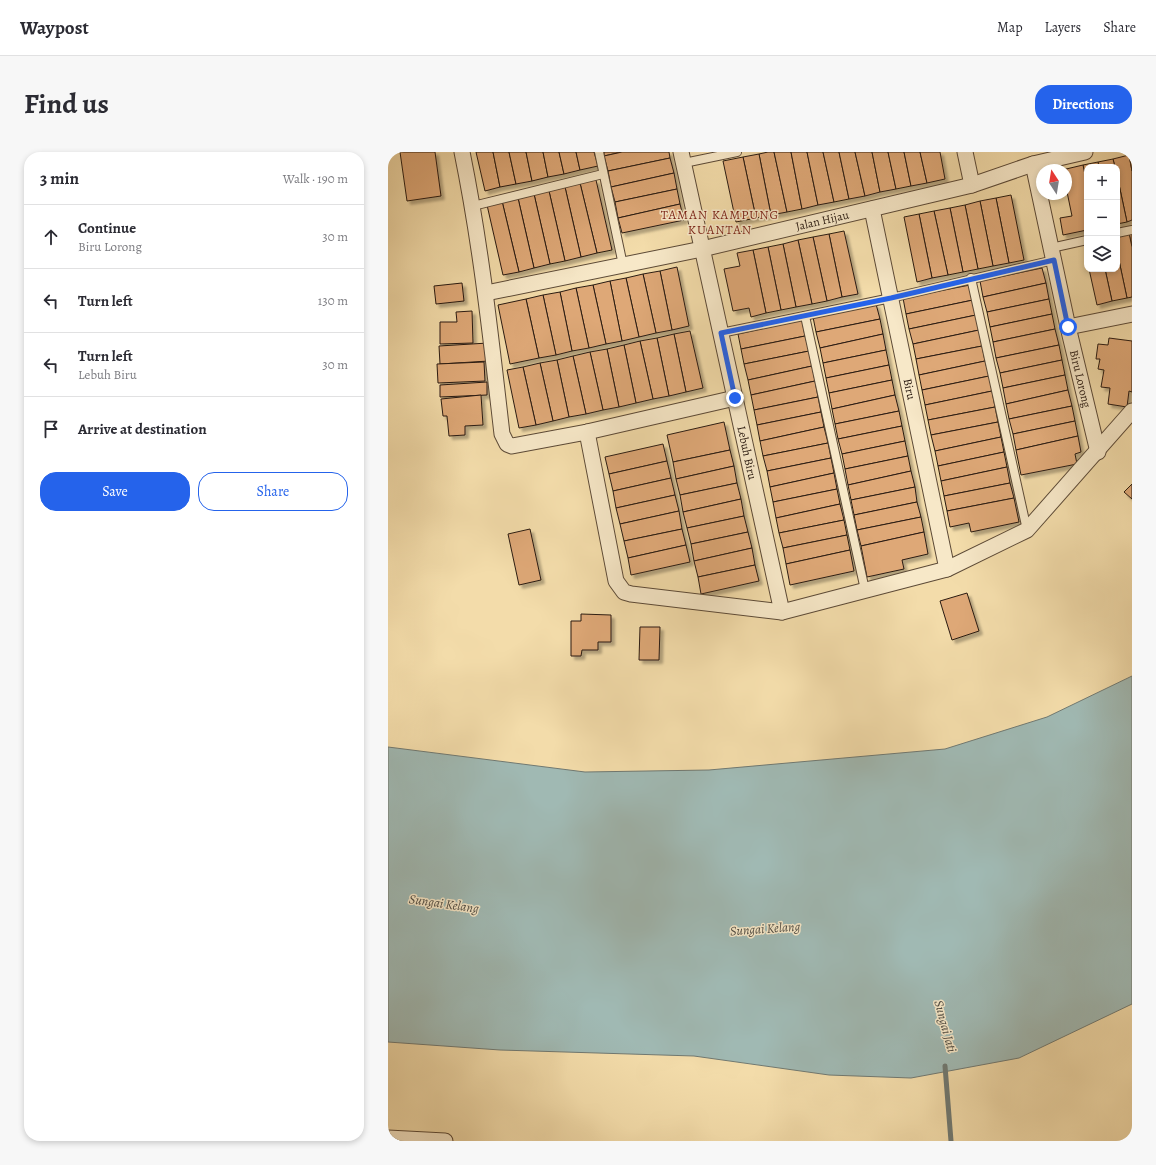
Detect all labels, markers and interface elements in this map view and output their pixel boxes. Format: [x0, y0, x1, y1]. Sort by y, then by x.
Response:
text: Waypost [20, 15, 89, 41]
text: Map [997, 18, 1023, 37]
text: Layers [1045, 18, 1081, 37]
text: Share [1103, 18, 1136, 37]
text: Find us [24, 85, 109, 123]
button: Directions [1035, 85, 1132, 124]
north arrow [1036, 164, 1072, 200]
map controls [1084, 164, 1120, 272]
button: + [1084, 164, 1120, 200]
text: 3 min [40, 167, 79, 190]
text: Walk · 190 m [283, 170, 348, 187]
button: − [1084, 200, 1120, 236]
district label: TAMAN KAMPUNG KUANTAN [661, 206, 779, 238]
street label: Jalan Hijau [794, 206, 851, 235]
text: Continue [78, 218, 136, 238]
icon: ahead [40, 226, 62, 248]
text: 30 m [322, 228, 348, 245]
button: layers [1084, 236, 1120, 272]
text: Biru Lorong [78, 238, 142, 255]
icon: left [40, 290, 62, 312]
text: Turn left [78, 291, 133, 311]
text: 130 m [318, 292, 348, 309]
route start [1059, 318, 1077, 336]
text: Turn left [78, 346, 133, 366]
street label: Biru Lorong [1066, 348, 1095, 409]
icon: left [40, 354, 62, 376]
text: 30 m [322, 356, 348, 373]
text: Lebuh Biru [78, 366, 137, 383]
street label: Biru [899, 377, 920, 402]
route end [726, 389, 744, 407]
icon: arrive [40, 418, 62, 440]
text: Arrive at destination [78, 419, 207, 439]
street label: Lebuh Biru [733, 425, 761, 482]
button: Save [40, 472, 190, 511]
button: Share [198, 472, 348, 511]
water label: Sungai Kelang [408, 890, 480, 917]
water label: Sungai Kelang [729, 918, 801, 939]
water label: Sungai Jati [930, 998, 961, 1055]

